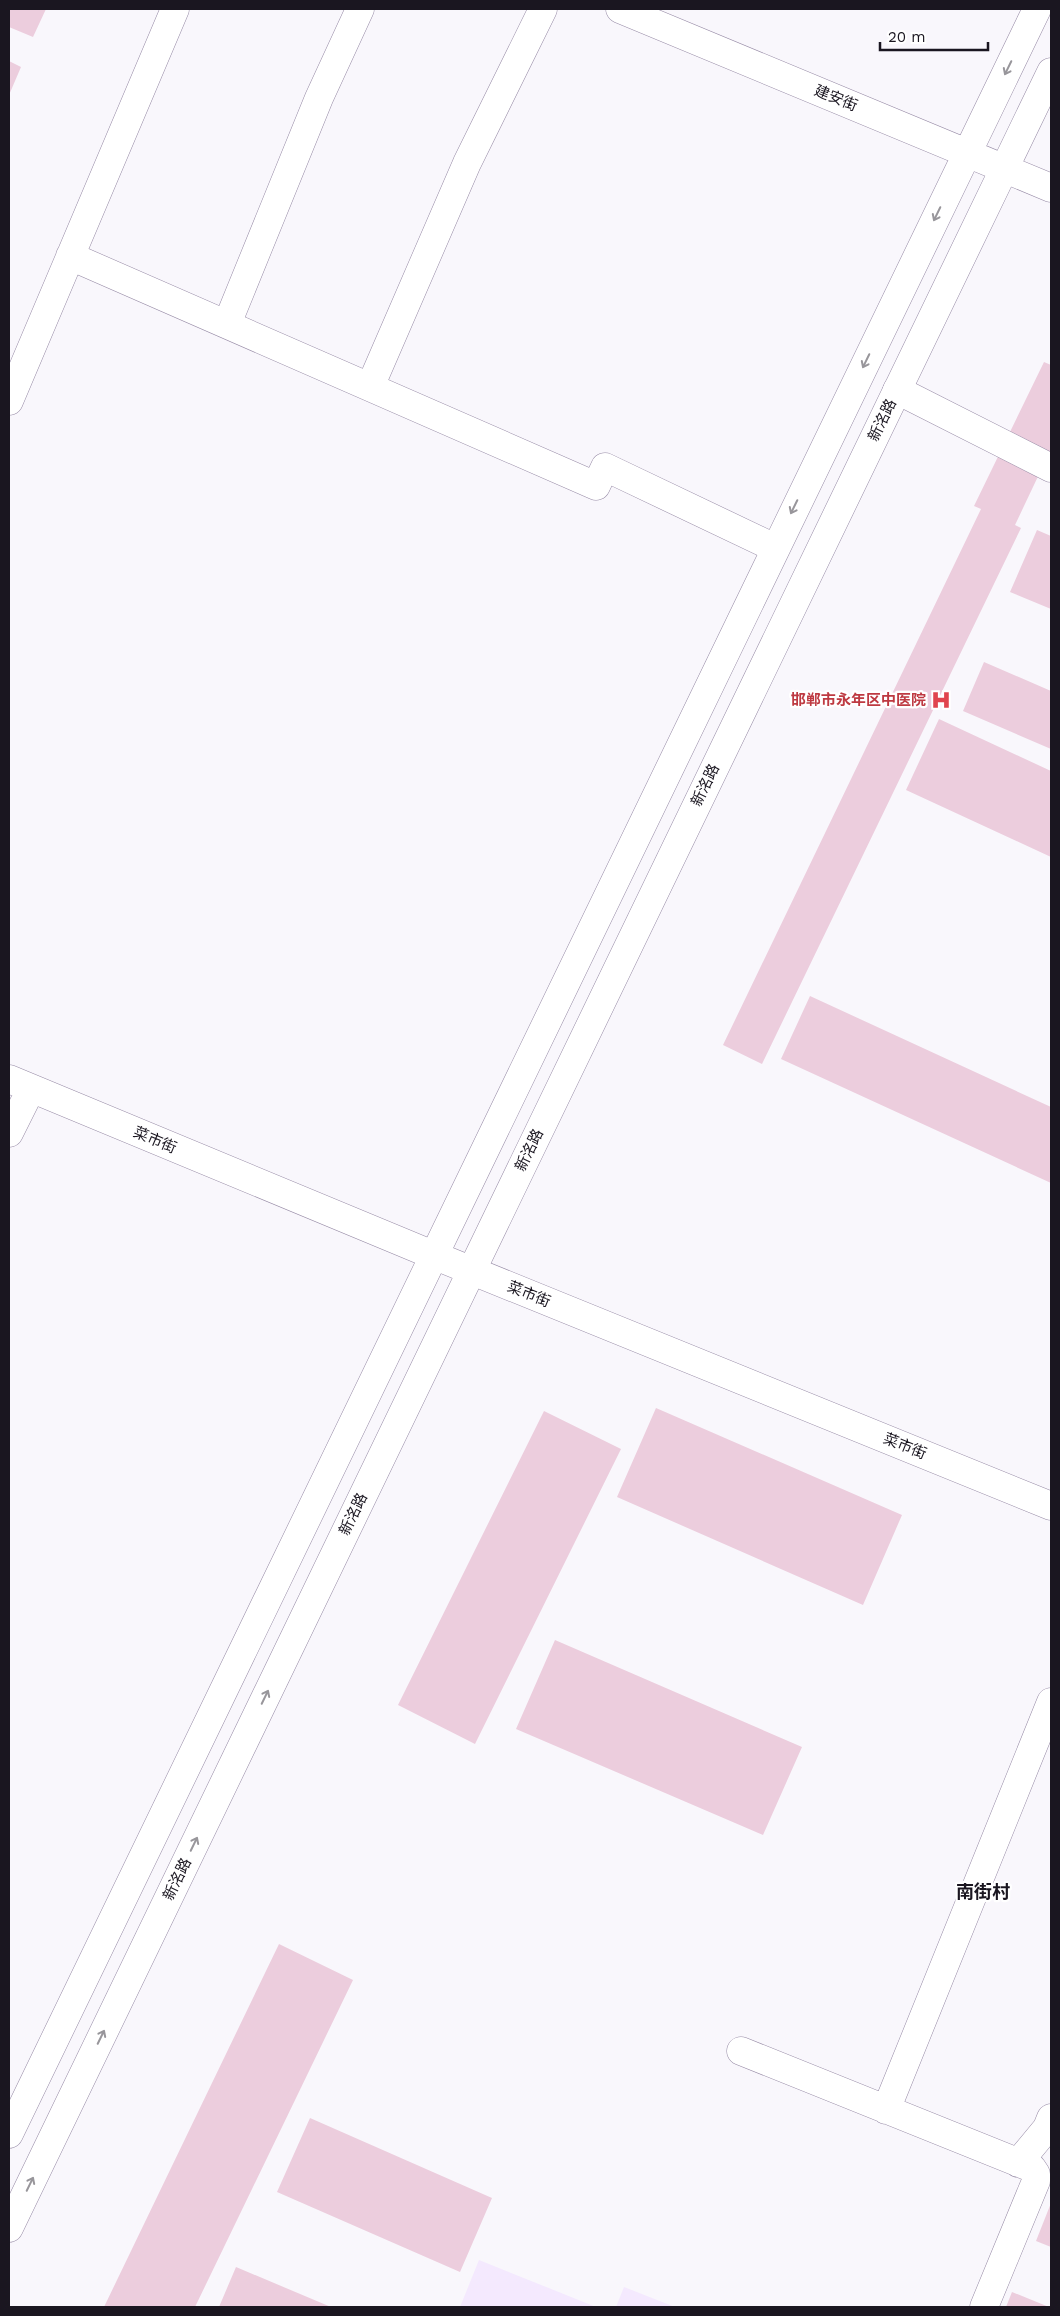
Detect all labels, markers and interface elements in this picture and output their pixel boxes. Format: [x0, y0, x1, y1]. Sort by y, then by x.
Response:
scale bar [880, 20, 988, 52]
text: 20 m [888, 28, 926, 46]
one-way arrow [1003, 60, 1012, 75]
street label: 建安街 [812, 81, 860, 115]
one-way arrow [932, 207, 942, 222]
one-way arrow [860, 353, 870, 368]
street label: 新洺路 [864, 396, 900, 444]
one-way arrow [789, 499, 799, 514]
hospital icon: 邯郸市永年区中医院 [930, 689, 952, 711]
place label: 邯郸市永年区中医院 [791, 691, 926, 709]
street label: 新洺路 [687, 761, 723, 809]
street label: 菜市街 [131, 1123, 179, 1157]
street label: 新洺路 [511, 1126, 547, 1174]
street label: 菜市街 [505, 1277, 553, 1311]
street label: 菜市街 [881, 1429, 929, 1463]
street label: 新洺路 [335, 1490, 371, 1538]
one-way arrow [261, 1690, 270, 1705]
one-way arrow [190, 1837, 199, 1852]
street label: 新洺路 [159, 1855, 195, 1903]
district label: 南街村 [956, 1881, 1010, 1902]
one-way arrow [96, 2030, 106, 2045]
one-way arrow [25, 2176, 35, 2191]

